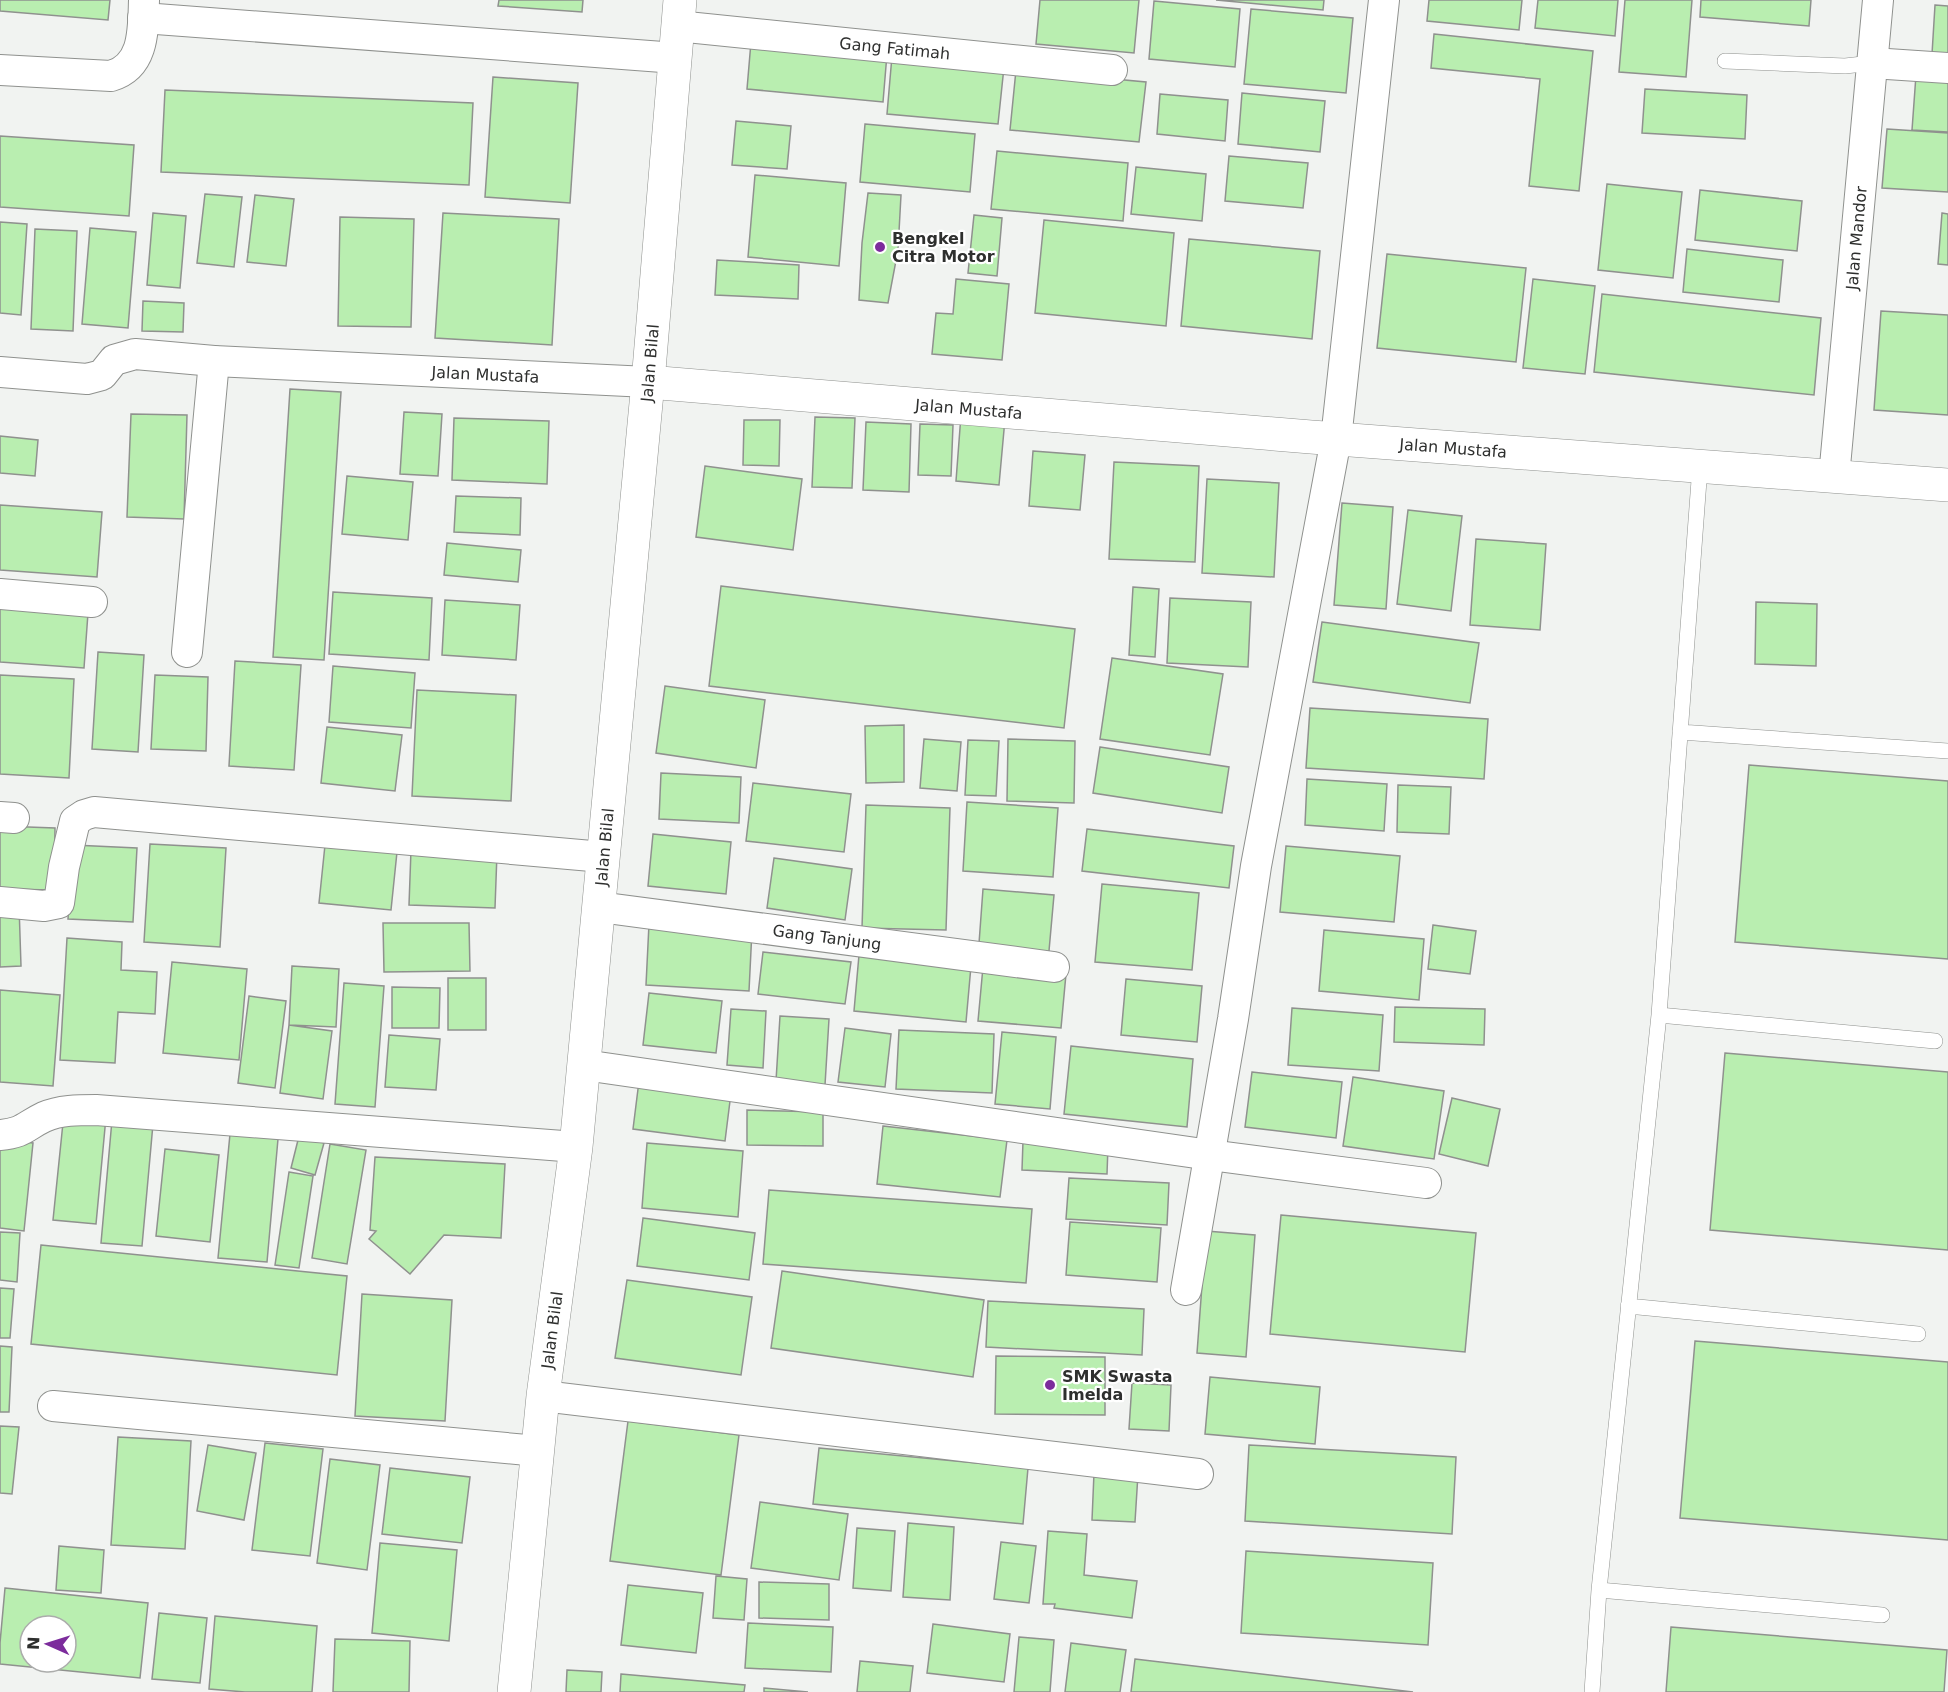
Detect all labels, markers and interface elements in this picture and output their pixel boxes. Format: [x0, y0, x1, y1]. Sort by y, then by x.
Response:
street label: Gang Fatimah [838, 33, 951, 64]
street label: Jalan Mandor [1842, 185, 1871, 292]
place label: Bengkel Citra Motor [892, 229, 995, 266]
marker: Bengkel Citra Motor [873, 240, 887, 254]
street label: Jalan Bilal [637, 323, 663, 404]
street label: Jalan Mustafa [430, 362, 540, 387]
street label: Jalan Mustafa [913, 395, 1023, 423]
street label: Jalan Mustafa [1398, 435, 1508, 462]
street label: Jalan Bilal [592, 807, 618, 888]
street label: Gang Tanjung [771, 921, 883, 954]
street label: Jalan Bilal [538, 1290, 567, 1371]
place label: SMK Swasta Imelda [1062, 1367, 1172, 1404]
marker: SMK Swasta Imelda [1043, 1378, 1057, 1392]
north arrow [18, 1614, 78, 1674]
text: N [24, 1636, 43, 1650]

